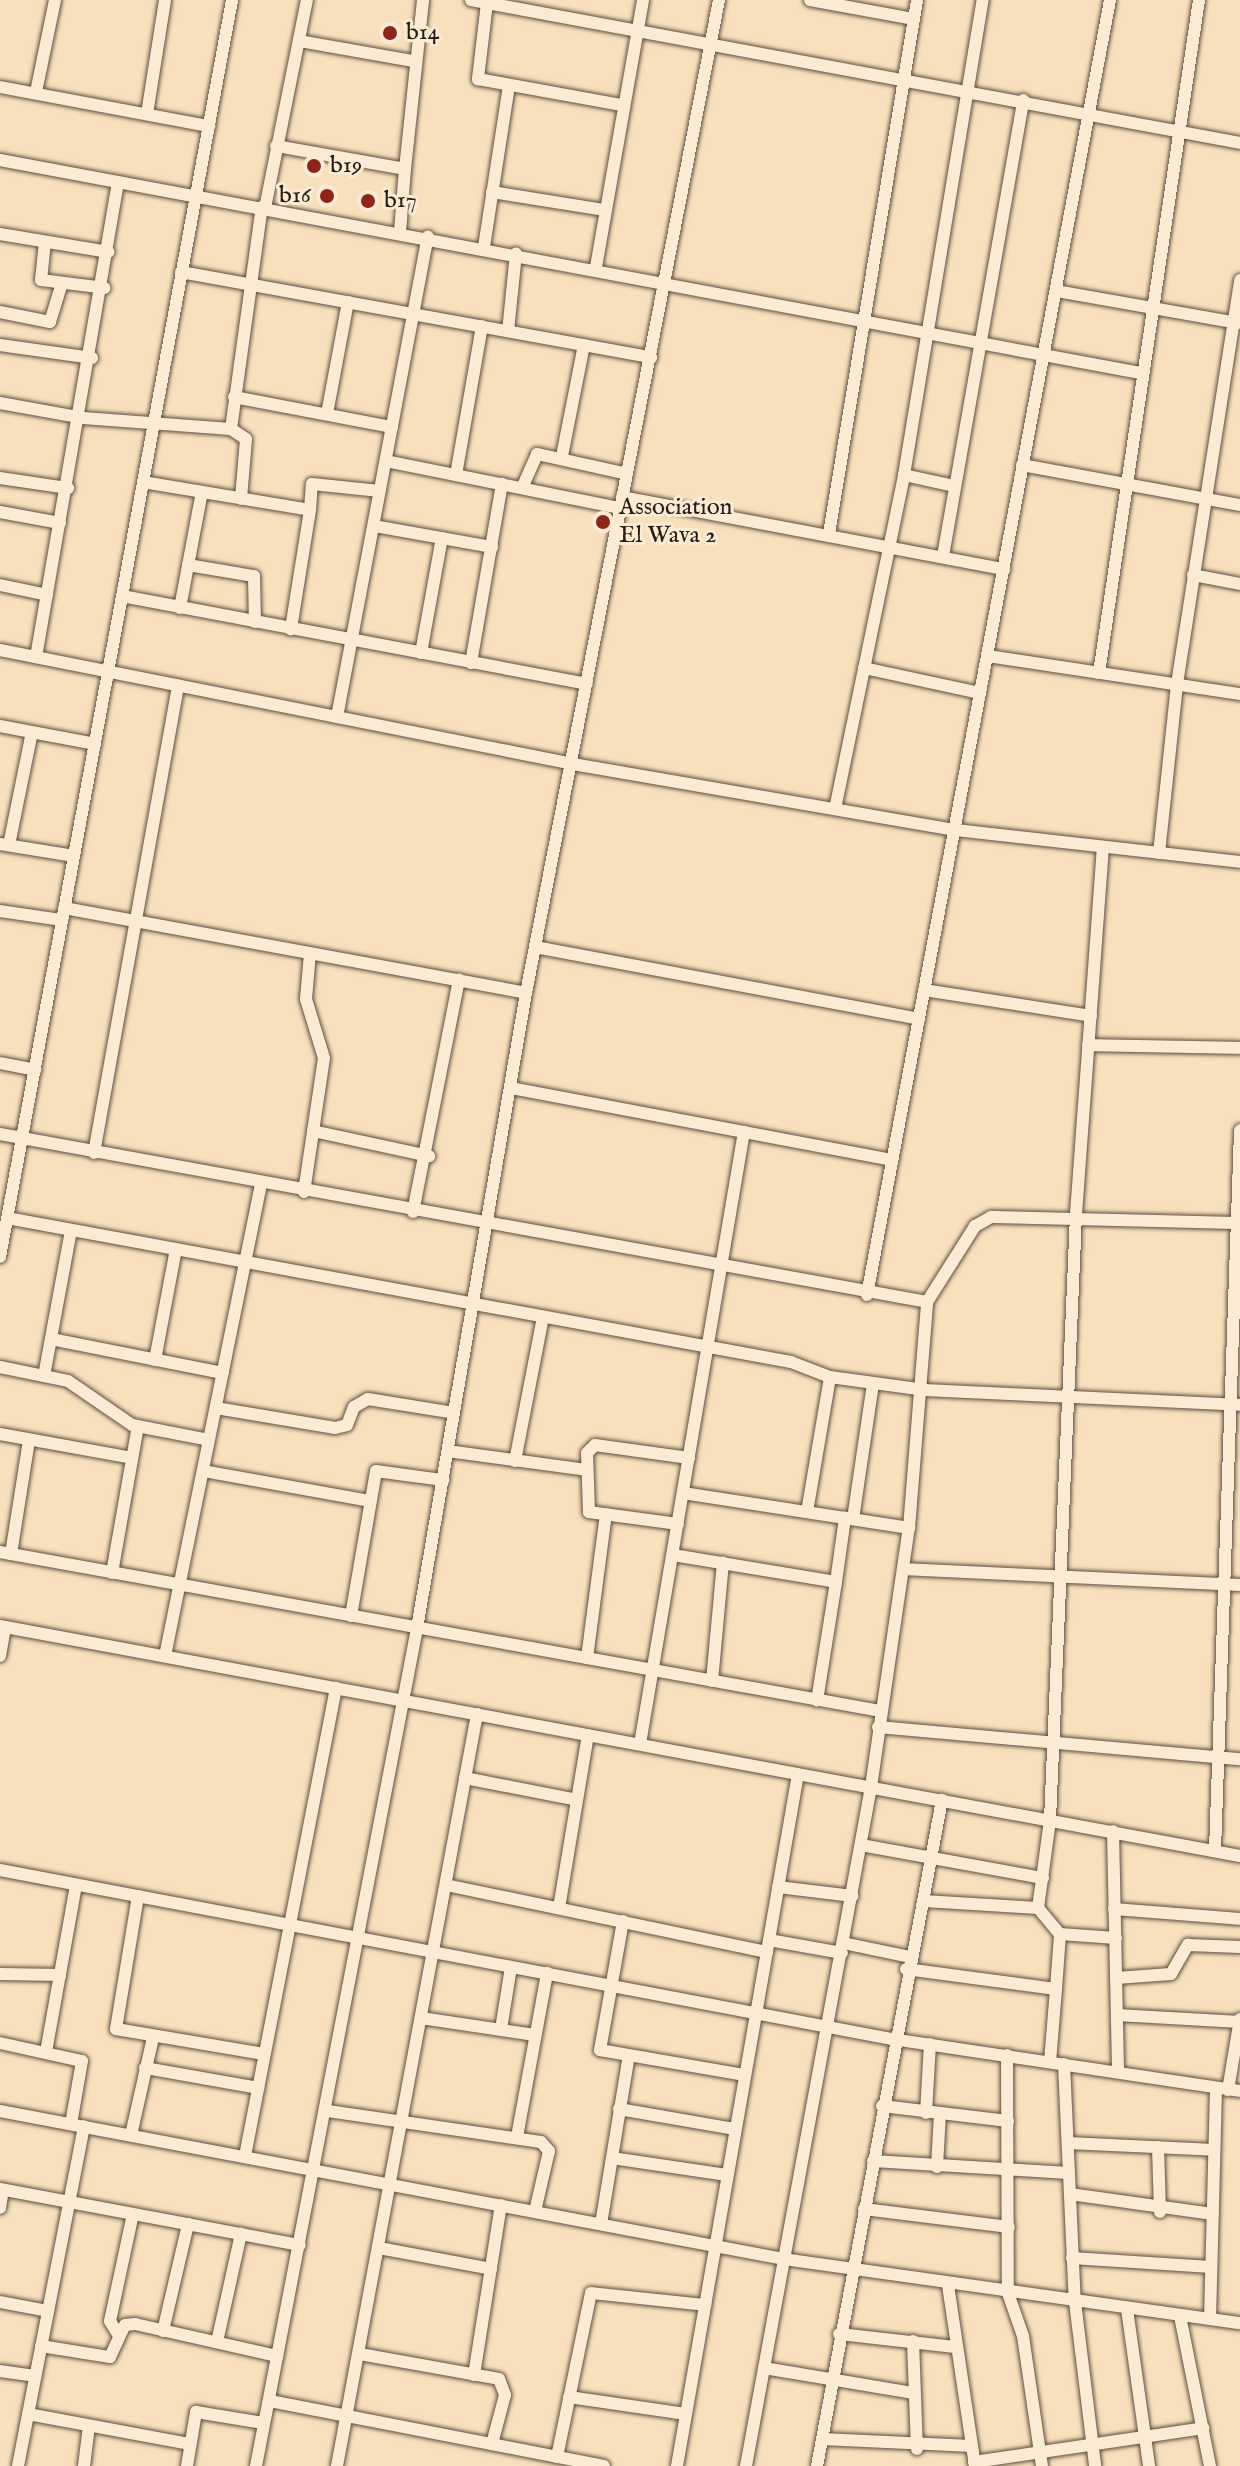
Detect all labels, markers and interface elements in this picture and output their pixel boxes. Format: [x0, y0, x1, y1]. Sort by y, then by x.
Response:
place label: b14 [406, 19, 440, 47]
marker: b14 [381, 24, 399, 42]
place label: b19 [330, 152, 362, 180]
marker: b19 [305, 157, 323, 175]
place label: b16 [279, 182, 311, 210]
marker: b16 [318, 187, 336, 205]
place label: b17 [384, 187, 417, 215]
marker: b17 [359, 192, 377, 210]
place label: Association El Wava 2 [619, 494, 732, 550]
marker: Association El Wava 2 [594, 513, 612, 531]

